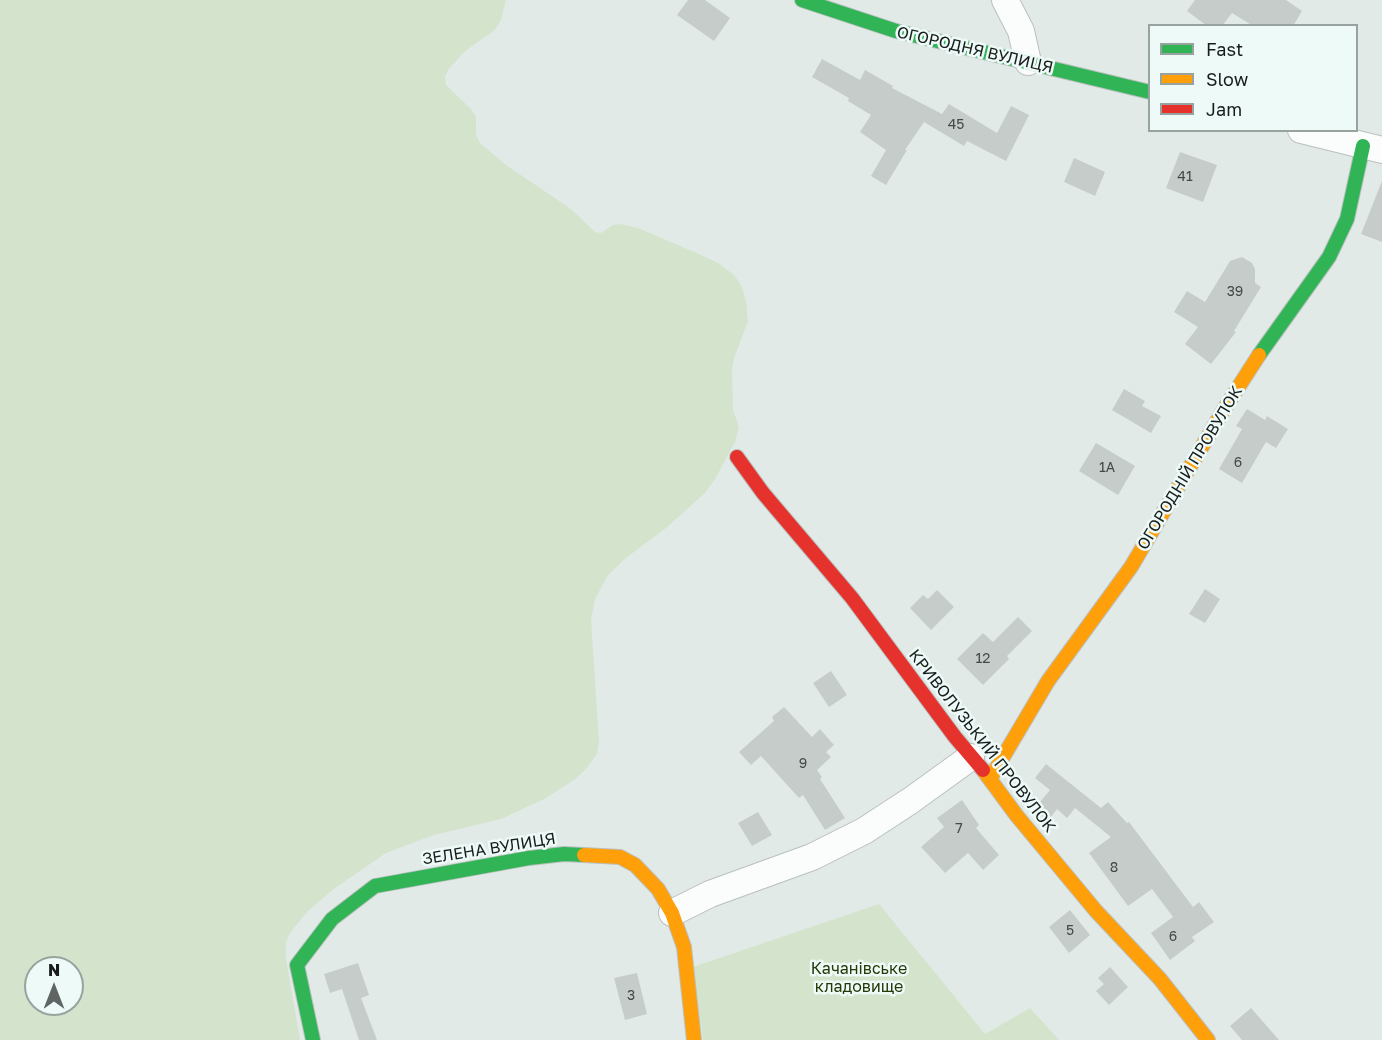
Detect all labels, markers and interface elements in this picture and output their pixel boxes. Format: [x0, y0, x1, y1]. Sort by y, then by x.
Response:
street label: ОГОРОДНЯ ВУЛИЦЯ [895, 23, 1055, 77]
legend [1148, 24, 1358, 132]
text: Fast [1206, 38, 1243, 60]
text: Slow [1206, 68, 1248, 90]
text: Jam [1206, 98, 1242, 120]
house number: 45 [948, 117, 964, 133]
house number: 41 [1177, 169, 1193, 185]
house number: 39 [1227, 284, 1243, 300]
street label: ОГОРОДНІЙ ПРОВУЛОК [1133, 383, 1247, 553]
house number: 6 [1234, 455, 1242, 471]
house number: 1А [1099, 460, 1115, 476]
street label: КРИВОЛУЗЬКИЙ ПРОВУЛОК [905, 646, 1059, 836]
house number: 12 [976, 651, 990, 667]
house number: 9 [799, 756, 807, 772]
house number: 7 [955, 821, 963, 837]
street label: ЗЕЛЕНА ВУЛИЦЯ [421, 829, 557, 869]
house number: 8 [1110, 860, 1118, 876]
house number: 5 [1066, 923, 1074, 939]
house number: 6 [1169, 929, 1177, 945]
north arrow [24, 956, 84, 1016]
park label: Качанівське кладовище [811, 959, 907, 997]
text: N [48, 960, 60, 980]
house number: 3 [627, 988, 635, 1004]

